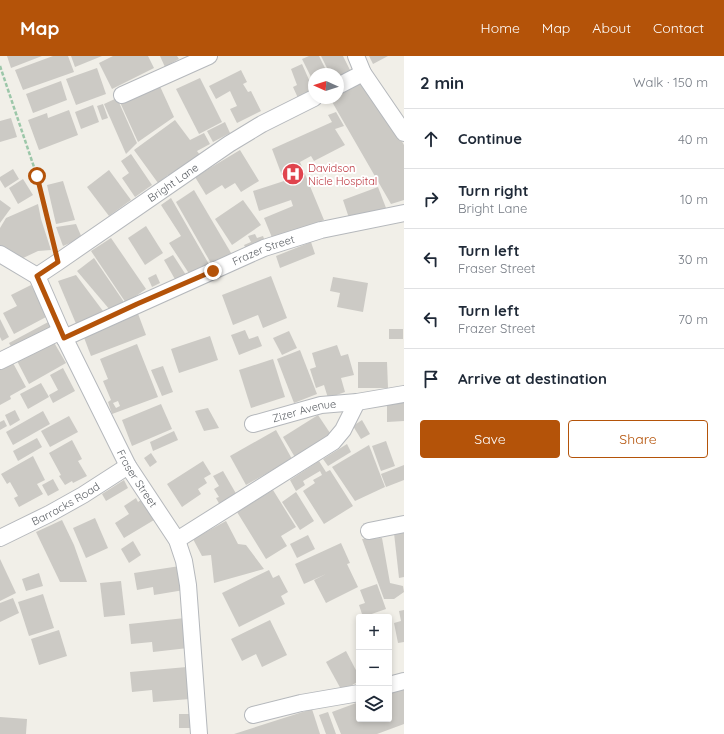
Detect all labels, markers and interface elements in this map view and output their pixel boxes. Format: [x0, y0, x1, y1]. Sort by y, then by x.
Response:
text: Map [20, 16, 59, 40]
text: Home [481, 19, 520, 37]
text: Map [542, 19, 570, 37]
text: About [592, 19, 631, 37]
text: Contact [653, 19, 704, 37]
north arrow [308, 68, 344, 104]
text: 2 min [420, 72, 464, 93]
text: Walk · 150 m [633, 74, 708, 90]
icon: ahead [420, 128, 442, 150]
text: Continue [458, 129, 522, 148]
text: 40 m [678, 131, 708, 147]
street label: Bright Lane [145, 160, 201, 205]
hospital icon: Davidson Nicle Hospital [280, 161, 306, 187]
place label: Davidson Nicle Hospital [308, 161, 377, 188]
route start [28, 167, 46, 185]
text: Turn right [458, 181, 529, 200]
icon: right [420, 188, 442, 210]
text: 10 m [680, 191, 708, 207]
text: Bright Lane [458, 200, 527, 216]
street label: Frazer Street [230, 232, 296, 268]
text: Turn left [458, 241, 520, 260]
icon: left [420, 248, 442, 270]
text: 30 m [678, 251, 708, 267]
text: Fraser Street [458, 260, 536, 276]
route end [204, 262, 222, 280]
text: Turn left [458, 301, 520, 320]
icon: left [420, 308, 442, 330]
text: 70 m [678, 311, 708, 327]
text: Frazer Street [458, 320, 536, 336]
icon: arrive [420, 368, 442, 390]
text: Arrive at destination [458, 369, 607, 388]
street label: Zizer Avenue [270, 397, 337, 425]
button: Save [420, 420, 560, 458]
button: Share [568, 420, 708, 458]
street label: Fraser Street [114, 447, 161, 510]
street label: Barracks Road [29, 479, 102, 528]
map controls [356, 614, 392, 722]
button: + [356, 614, 392, 650]
button: − [356, 650, 392, 686]
button: layers [356, 686, 392, 722]

